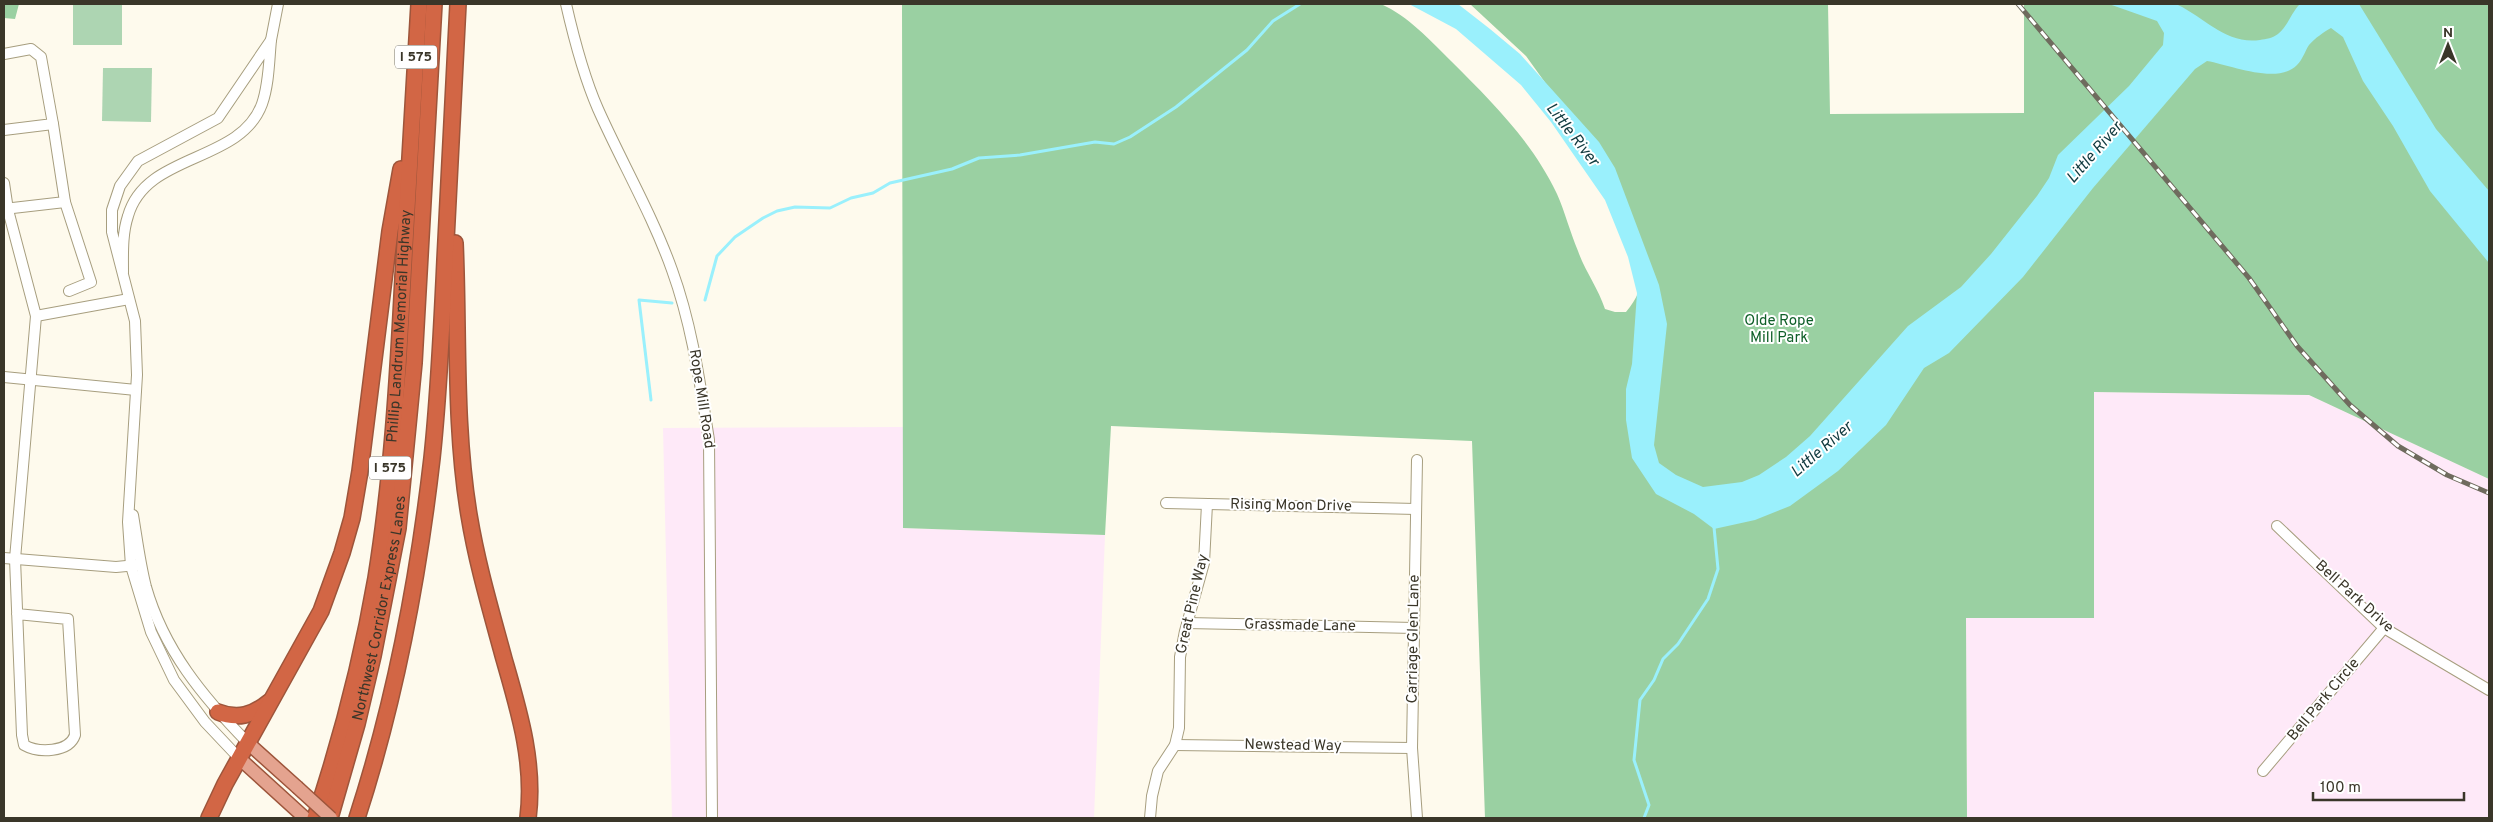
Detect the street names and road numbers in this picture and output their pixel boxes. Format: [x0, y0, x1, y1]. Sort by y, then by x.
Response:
road number: I 575 [395, 46, 437, 68]
street label: Phillip Landrum Memorial Highway [383, 209, 416, 443]
street label: Rope Mill Road [684, 348, 718, 450]
road number: I 575 [369, 456, 411, 479]
street label: Northwest Corridor Express Lanes [349, 495, 411, 723]
street label: Rising Moon Drive [1230, 495, 1352, 517]
street label: Great Pine Way [1172, 552, 1214, 656]
street label: Bell Park Drive [2311, 557, 2397, 637]
street label: Carriage Glen Lane [1403, 574, 1425, 704]
street label: Grassmade Lane [1244, 616, 1356, 636]
street label: Bell Park Circle [2284, 655, 2364, 745]
street label: Newstead Way [1244, 736, 1342, 756]

